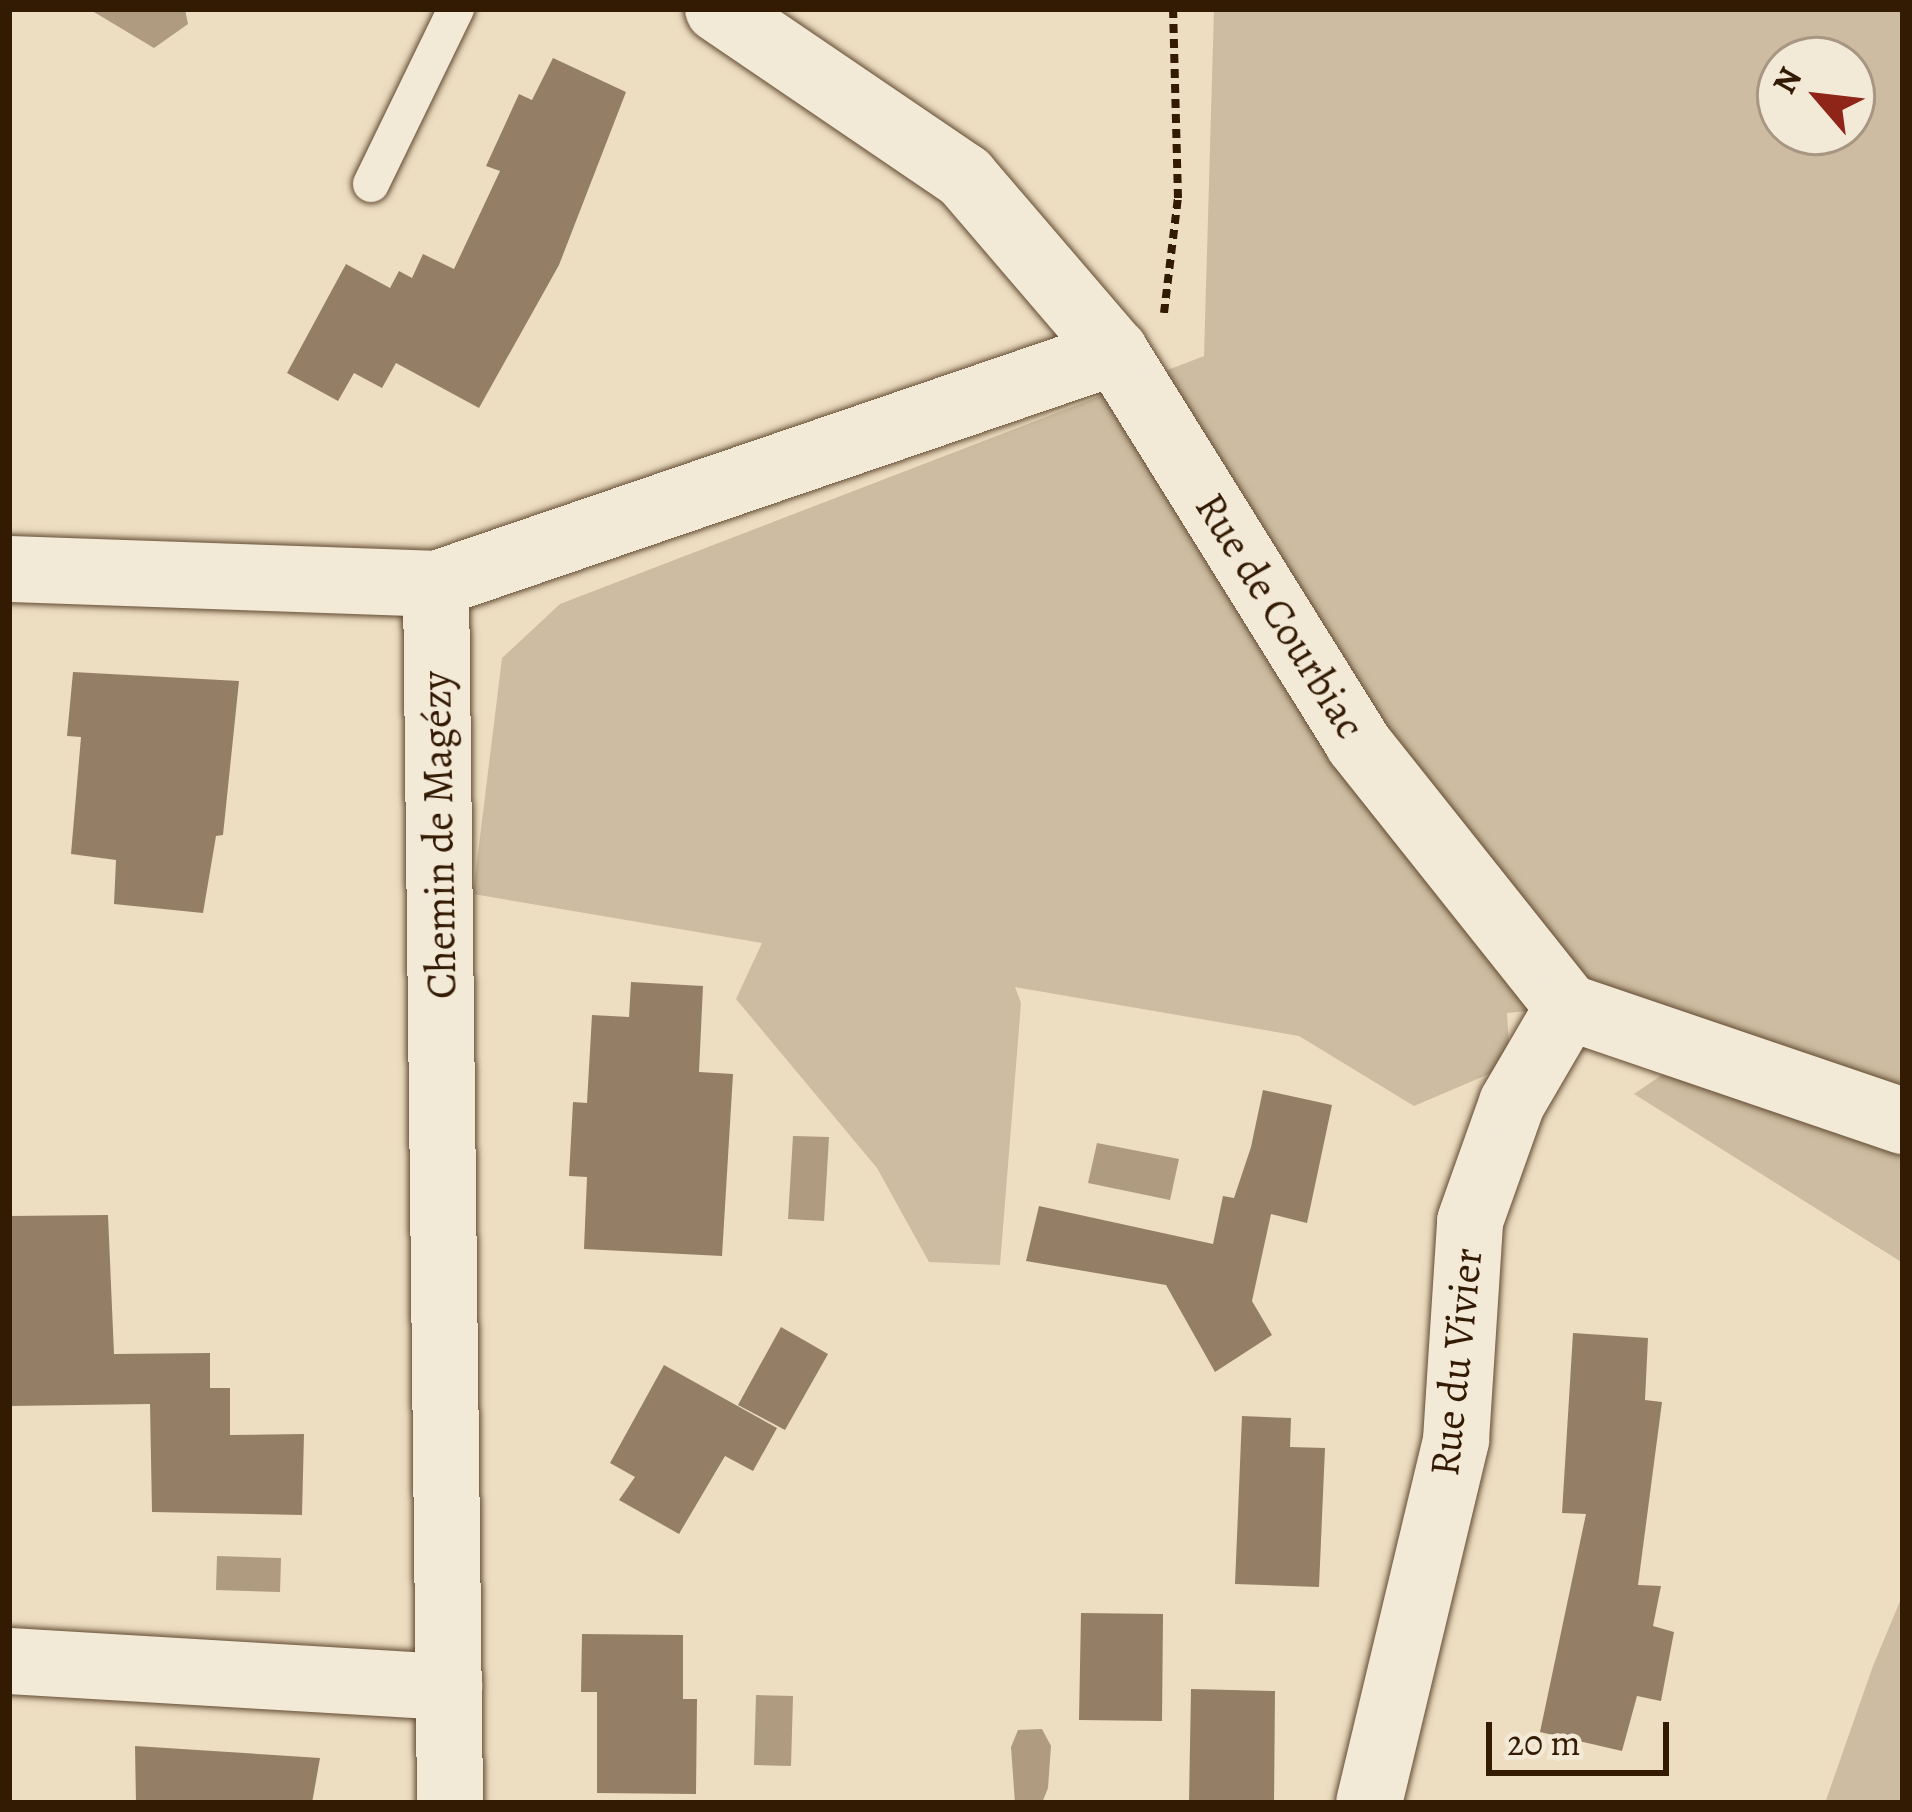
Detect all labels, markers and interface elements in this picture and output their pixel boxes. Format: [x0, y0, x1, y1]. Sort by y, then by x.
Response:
north arrow [1756, 36, 1876, 156]
text: N [1761, 59, 1812, 101]
street label: Rue de Courbiac [1185, 484, 1375, 748]
street label: Chemin de Magézy [411, 671, 467, 999]
street label: Rue du Vivier [1419, 1245, 1493, 1479]
scale bar [1492, 1698, 1675, 1772]
text: 20 m [1507, 1718, 1580, 1767]

